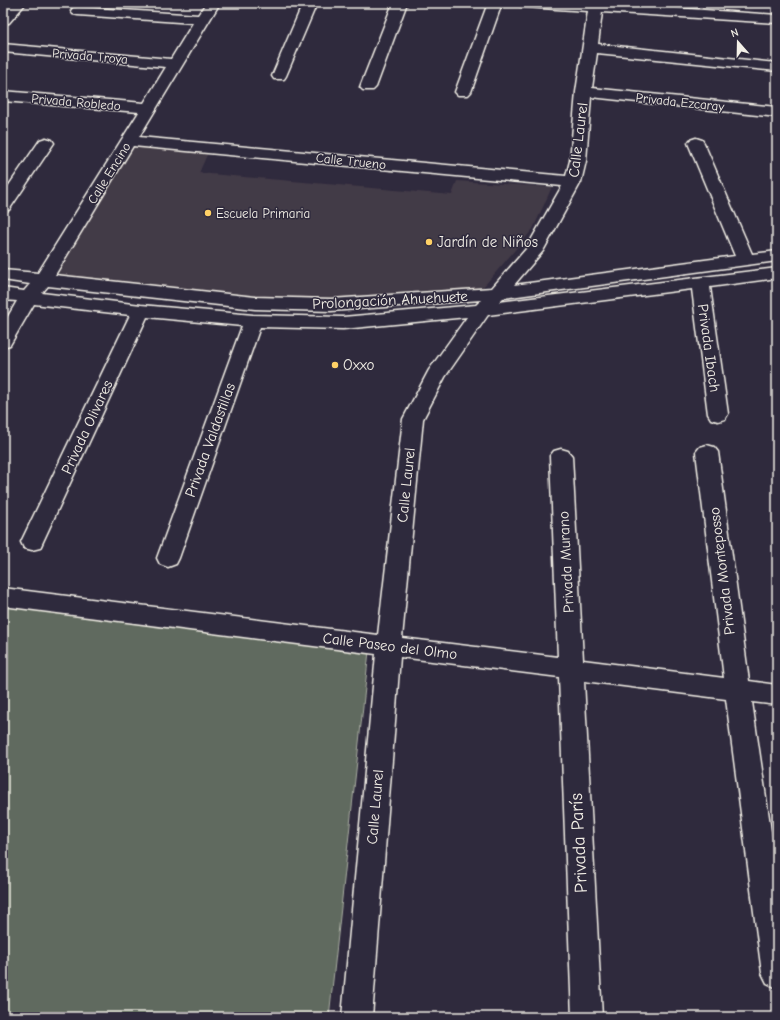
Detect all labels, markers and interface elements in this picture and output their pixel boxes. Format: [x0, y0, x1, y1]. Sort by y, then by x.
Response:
north arrow [718, 22, 758, 62]
text: N [729, 26, 740, 40]
street label: Privada Troya [51, 45, 129, 67]
street label: Privada Ezcaray [635, 90, 725, 114]
street label: Privada Robledo [31, 91, 121, 113]
street label: Calle Laurel [564, 102, 592, 178]
street label: Calle Encino [84, 139, 134, 206]
street label: Calle Trueno [315, 150, 387, 172]
place label: Escuela Primaria [216, 206, 310, 221]
marker: Escuela Primaria [203, 208, 213, 218]
place label: Jardín de Niños [437, 233, 538, 251]
marker: Jardín de Niños [424, 237, 434, 247]
street label: Prolongación Ahuehuete [312, 287, 469, 313]
street label: Privada Ibach [694, 303, 724, 393]
place label: Oxxo [343, 356, 375, 374]
marker: Oxxo [330, 360, 340, 370]
street label: Privada Olivares [57, 377, 117, 477]
street label: Privada Valdastillas [181, 380, 239, 500]
street label: Calle Laurel [393, 447, 419, 523]
street label: Privada Monteposso [705, 506, 739, 636]
street label: Privada Murano [554, 511, 578, 613]
street label: Calle Paseo del Olmo [322, 629, 458, 663]
street label: Calle Laurel [363, 769, 387, 845]
street label: Privada París [566, 793, 592, 893]

